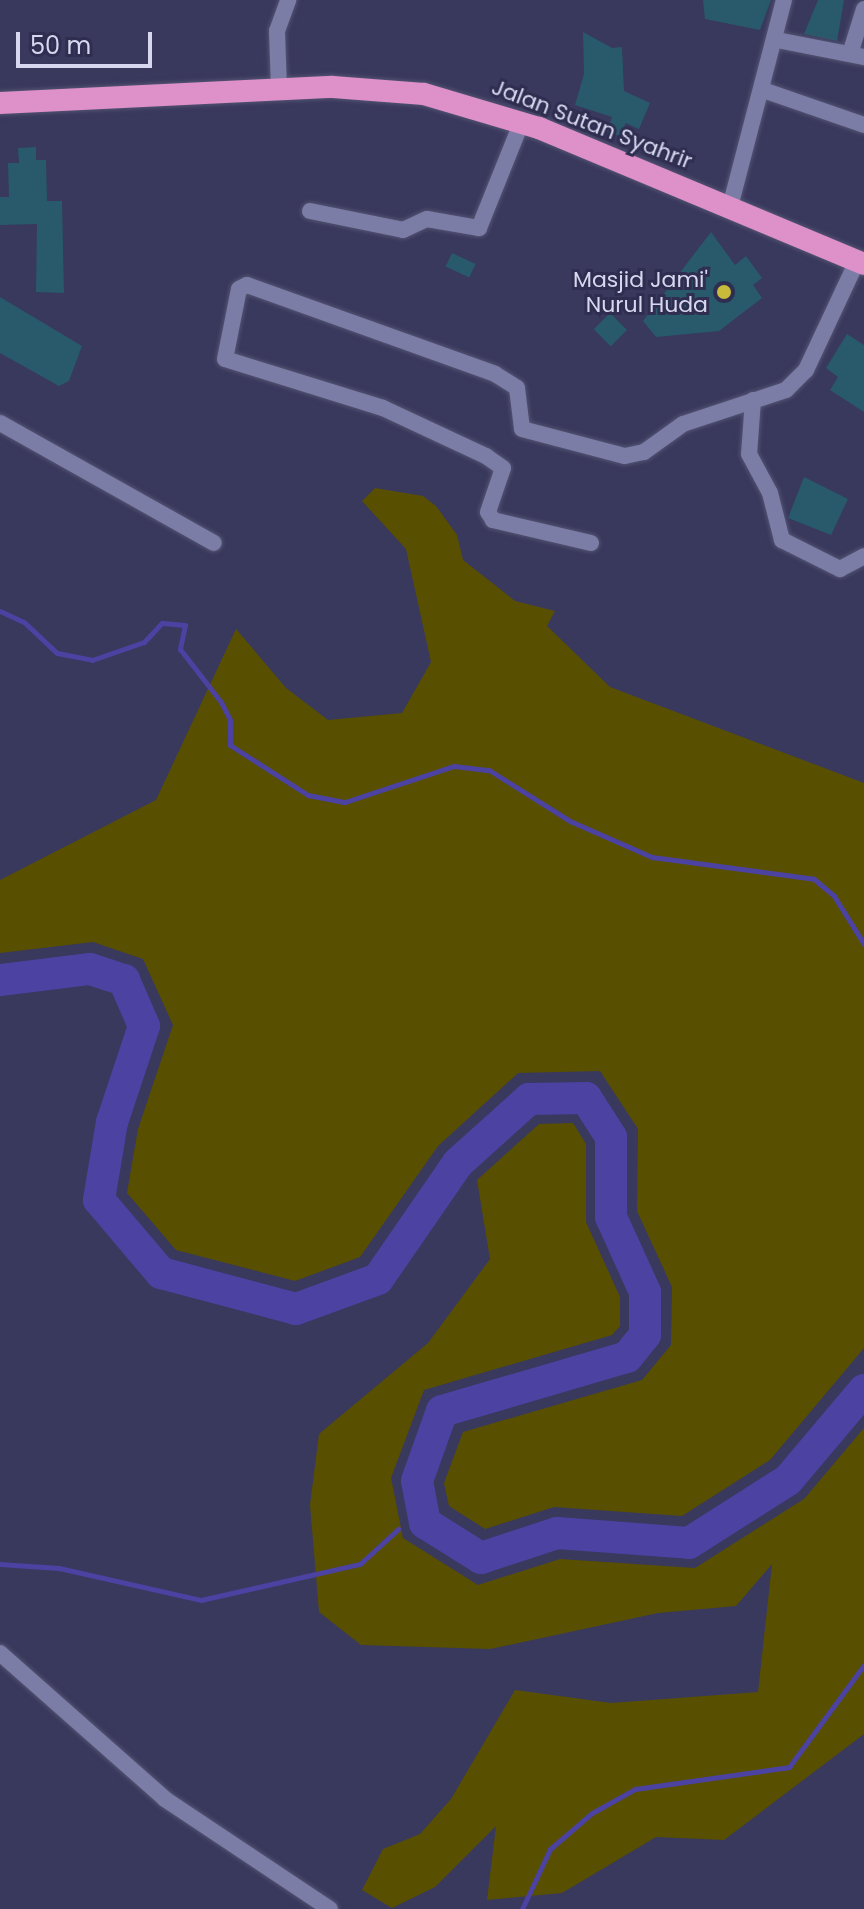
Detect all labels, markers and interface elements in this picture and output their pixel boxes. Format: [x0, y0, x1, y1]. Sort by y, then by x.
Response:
scale bar [20, 16, 156, 66]
text: 50 m [30, 29, 91, 62]
street label: Jalan Sutan Syahrir [488, 74, 696, 174]
place label: Masjid Jami' Nurul Huda [573, 266, 708, 318]
marker: Masjid Jami' Nurul Huda [715, 283, 733, 301]

